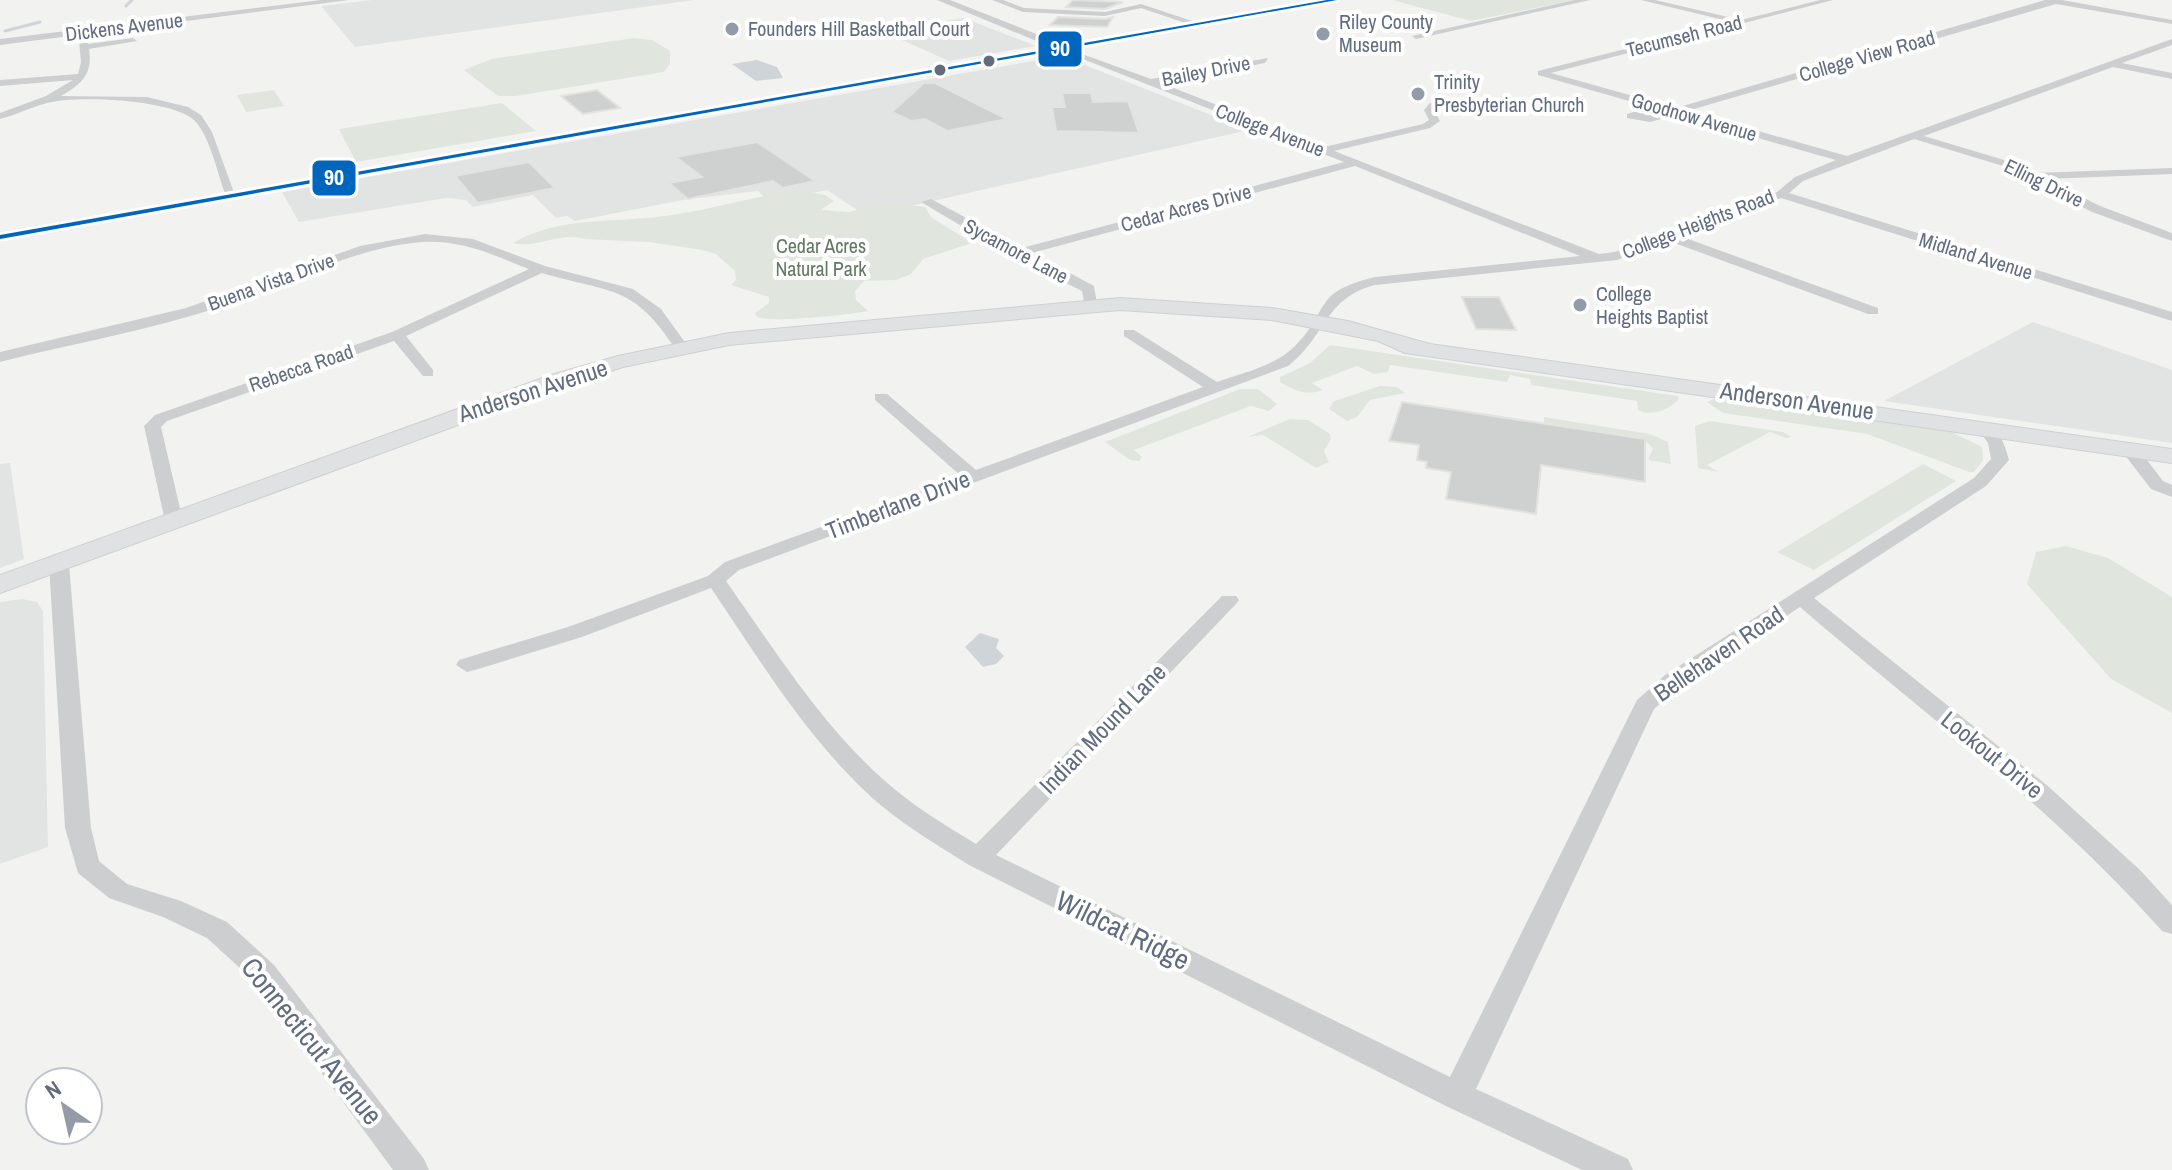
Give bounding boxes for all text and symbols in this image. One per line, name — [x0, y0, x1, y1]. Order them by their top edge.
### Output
street label: Dickens Avenue — [64, 6, 184, 47]
place label: Riley County Museum — [1339, 8, 1434, 58]
street label: Tecumseh Road — [1623, 8, 1745, 63]
place label: Founders Hill Basketball Court — [748, 15, 970, 42]
marker: Founders Hill Basketball Court — [723, 20, 741, 38]
street label: College View Road — [1796, 23, 1938, 88]
marker: Riley County Museum — [1314, 25, 1332, 43]
line badge: 90 — [1037, 30, 1083, 68]
text: 90 — [1050, 33, 1070, 63]
street label: Bailey Drive — [1159, 49, 1252, 92]
unlabelled marker — [981, 53, 997, 69]
unlabelled marker — [932, 62, 948, 78]
place label: Trinity Presbyterian Church — [1434, 68, 1584, 118]
marker: Trinity Presbyterian Church — [1409, 85, 1427, 103]
street label: Goodnow Avenue — [1628, 86, 1760, 147]
street label: College Avenue — [1212, 96, 1329, 163]
street label: Elling Drive — [2000, 152, 2088, 213]
line badge: 90 — [311, 159, 357, 197]
text: 90 — [324, 162, 344, 192]
street label: Cedar Acres Drive — [1118, 177, 1254, 238]
street label: College Heights Road — [1618, 182, 1778, 265]
street label: Sycamore Lane — [959, 212, 1073, 289]
street label: Midland Avenue — [1916, 225, 2036, 286]
park label: Cedar Acres Natural Park — [775, 232, 867, 282]
street label: Buena Vista Drive — [204, 246, 338, 317]
place label: College Heights Baptist — [1596, 280, 1709, 330]
marker: College Heights Baptist — [1571, 296, 1589, 314]
street label: Rebecca Road — [245, 337, 357, 398]
street label: Anderson Avenue — [453, 351, 611, 430]
street label: Anderson Avenue — [1717, 373, 1876, 427]
street label: Timberlane Drive — [821, 462, 974, 546]
street label: Bellehaven Road — [1647, 598, 1790, 708]
street label: Indian Mound Lane — [1032, 656, 1173, 800]
street label: Lookout Drive — [1935, 703, 2050, 805]
street label: Wildcat Ridge — [1050, 881, 1196, 979]
street label: Connecticut Avenue — [233, 949, 391, 1133]
north arrow — [24, 1066, 104, 1146]
text: N — [39, 1073, 67, 1105]

